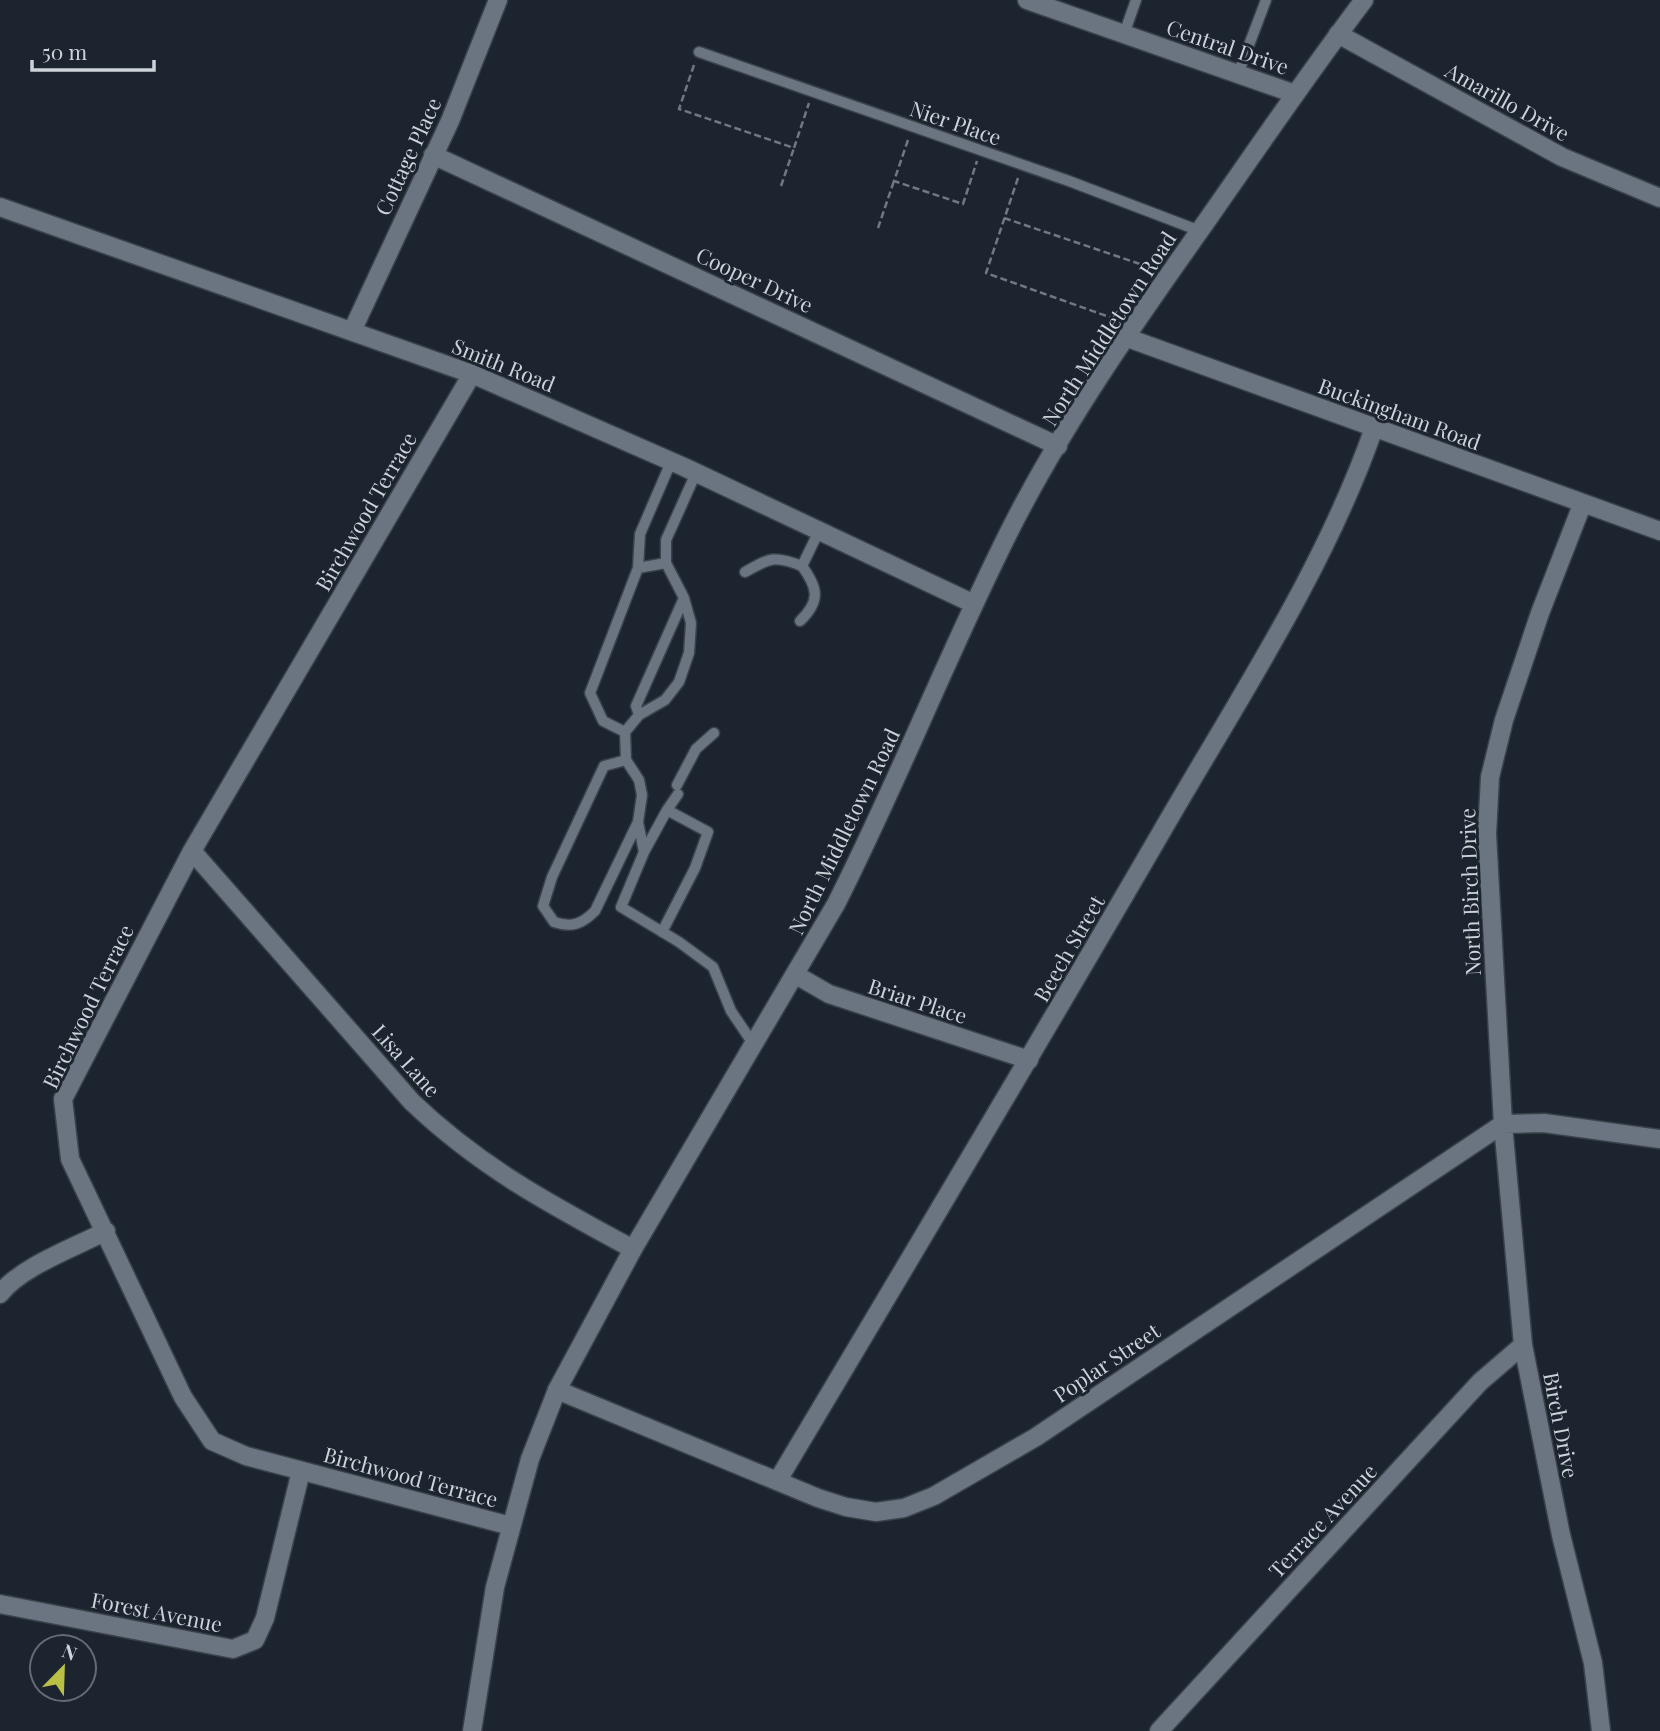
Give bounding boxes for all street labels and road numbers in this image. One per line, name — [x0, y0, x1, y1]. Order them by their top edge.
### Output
street label: Central Drive — [1163, 12, 1293, 80]
street label: Amarillo Drive — [1440, 55, 1575, 147]
street label: Cottage Place — [368, 93, 446, 219]
street label: Nier Place — [907, 93, 1005, 151]
street label: North Middletown Road — [1035, 226, 1181, 430]
street label: Cooper Drive — [692, 240, 818, 318]
street label: Smith Road — [448, 331, 560, 397]
street label: Buckingham Road — [1315, 371, 1485, 455]
street label: Birchwood Terrace — [308, 426, 422, 596]
street label: North Middletown Road — [781, 723, 905, 939]
street label: North Birch Drive — [1452, 808, 1486, 976]
street label: Beech Street — [1026, 889, 1110, 1006]
street label: Birchwood Terrace — [35, 919, 139, 1093]
street label: Briar Place — [865, 971, 971, 1029]
street label: Lisa Lane — [367, 1017, 447, 1103]
street label: Poplar Street — [1047, 1316, 1165, 1408]
street label: Birch Drive — [1538, 1370, 1586, 1480]
street label: Birchwood Terrace — [321, 1439, 501, 1513]
street label: Terrace Avenue — [1262, 1457, 1382, 1583]
street label: Forest Avenue — [89, 1585, 225, 1637]

